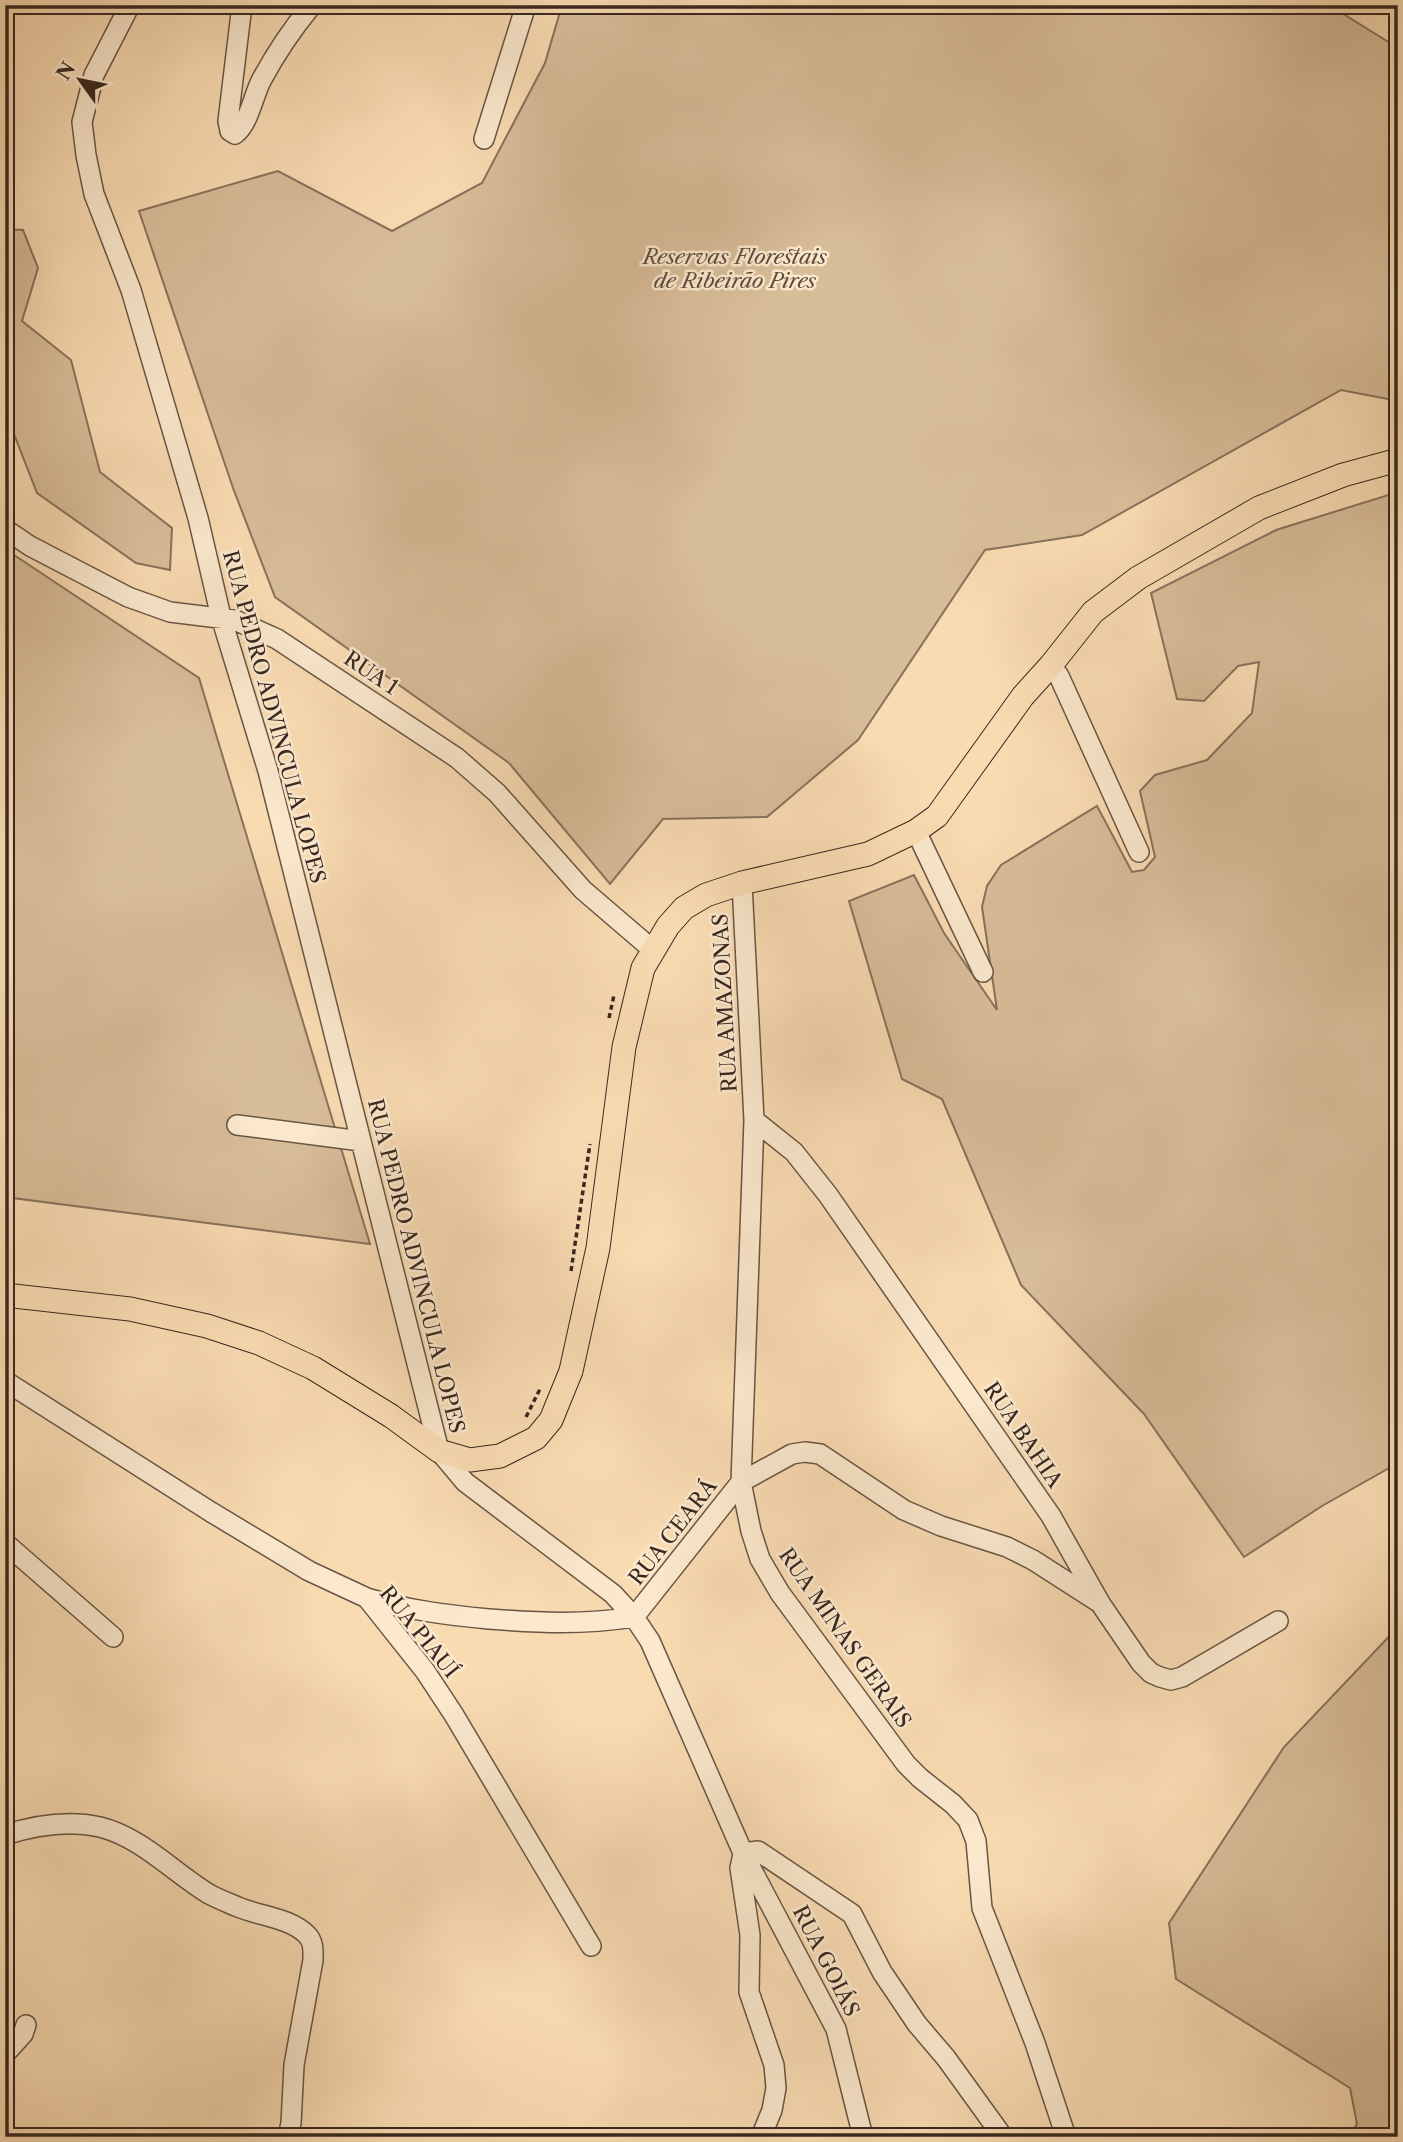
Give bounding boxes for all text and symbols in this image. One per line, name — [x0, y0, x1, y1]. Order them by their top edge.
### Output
north arrow — [46, 46, 116, 116]
text: N — [52, 58, 80, 84]
park label: Reservas Florestais de Ribeirão Pires — [641, 244, 828, 293]
street label: RUA PEDRO ADVINCULA LOPES — [218, 548, 331, 886]
street label: RUA 1 — [340, 646, 403, 700]
street label: RUA AMAZONAS — [707, 913, 742, 1093]
street label: RUA PEDRO ADVINCULA LOPES — [363, 1096, 470, 1436]
street label: RUA BAHIA — [979, 1377, 1068, 1493]
street label: RUA CEARÁ — [623, 1473, 722, 1590]
street label: RUA MINAS GERAIS — [774, 1543, 917, 1732]
street label: RUA PIAUÍ — [375, 1581, 464, 1683]
street label: RUA GOIÁS — [788, 1901, 865, 2020]

